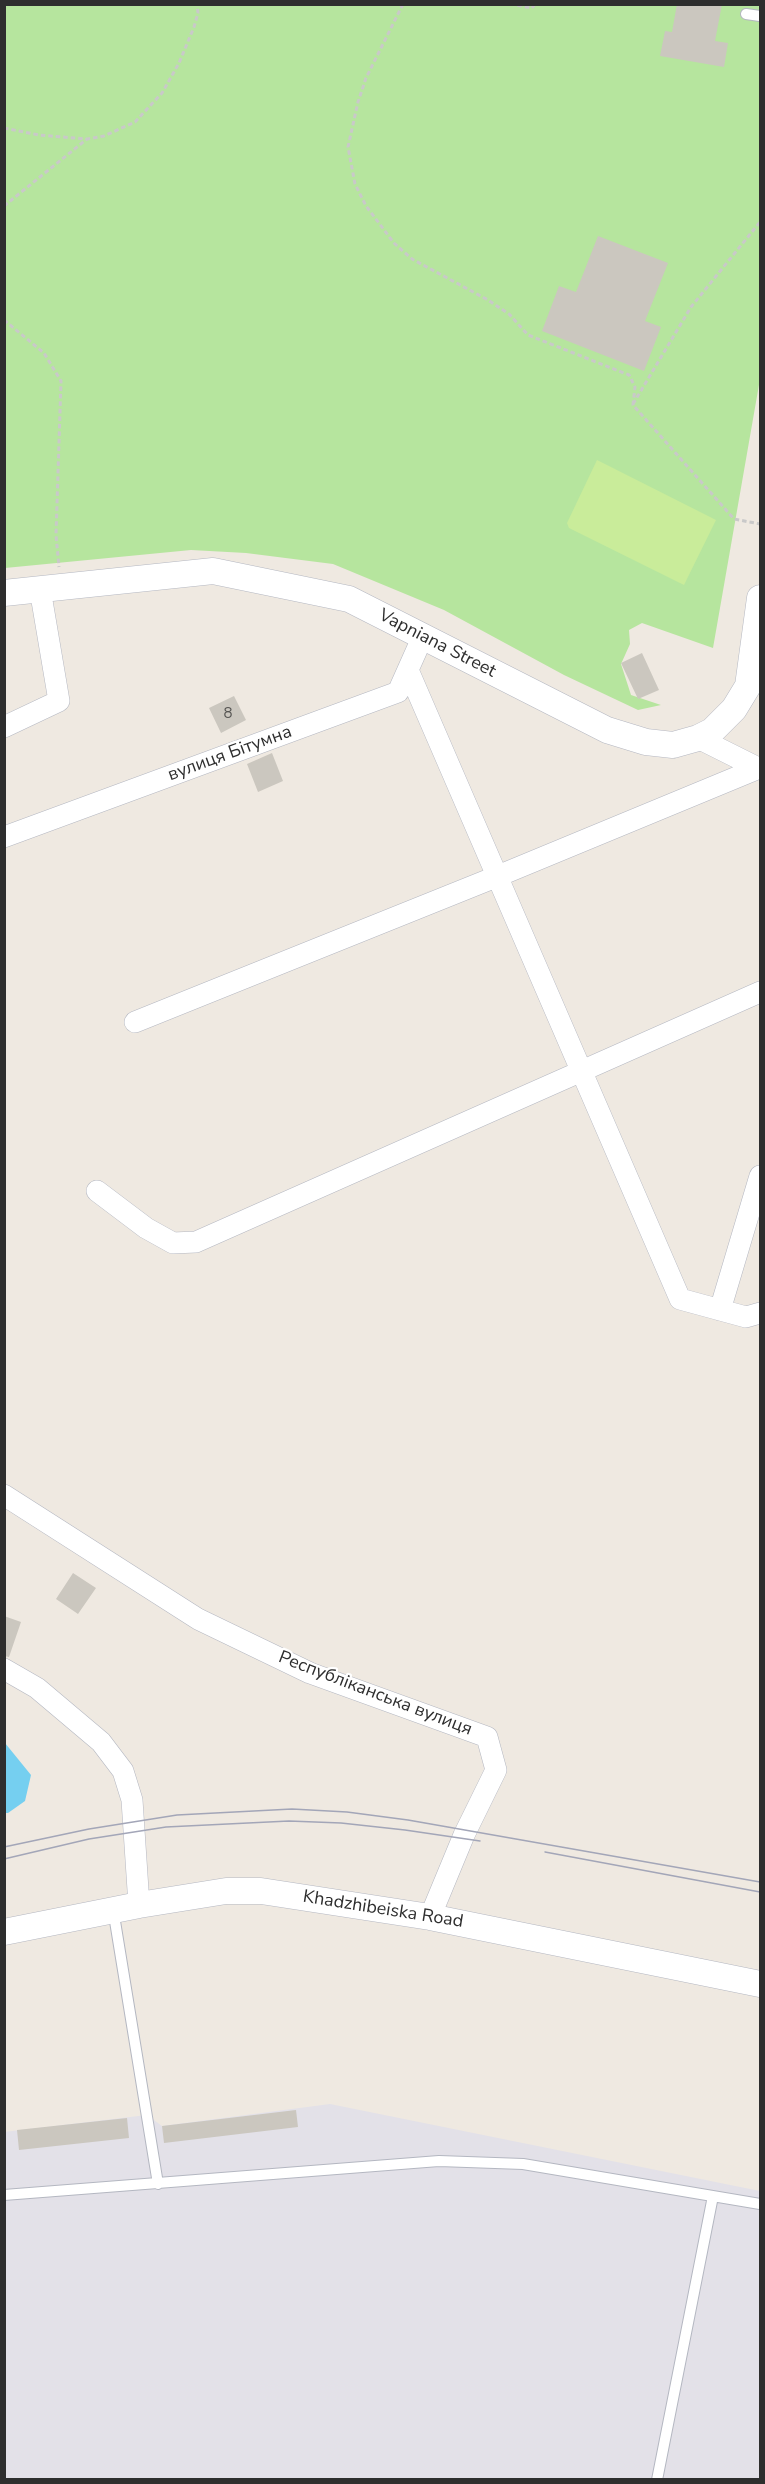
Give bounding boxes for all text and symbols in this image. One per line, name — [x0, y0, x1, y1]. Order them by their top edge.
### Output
street label: Vapniana Street — [375, 605, 499, 683]
house number: 8 — [224, 705, 232, 723]
street label: вулиця Бітумна — [165, 722, 295, 786]
street label: Республіканська вулиця — [275, 1647, 475, 1741]
street label: Khadzhibeiska Road — [301, 1887, 465, 1933]

